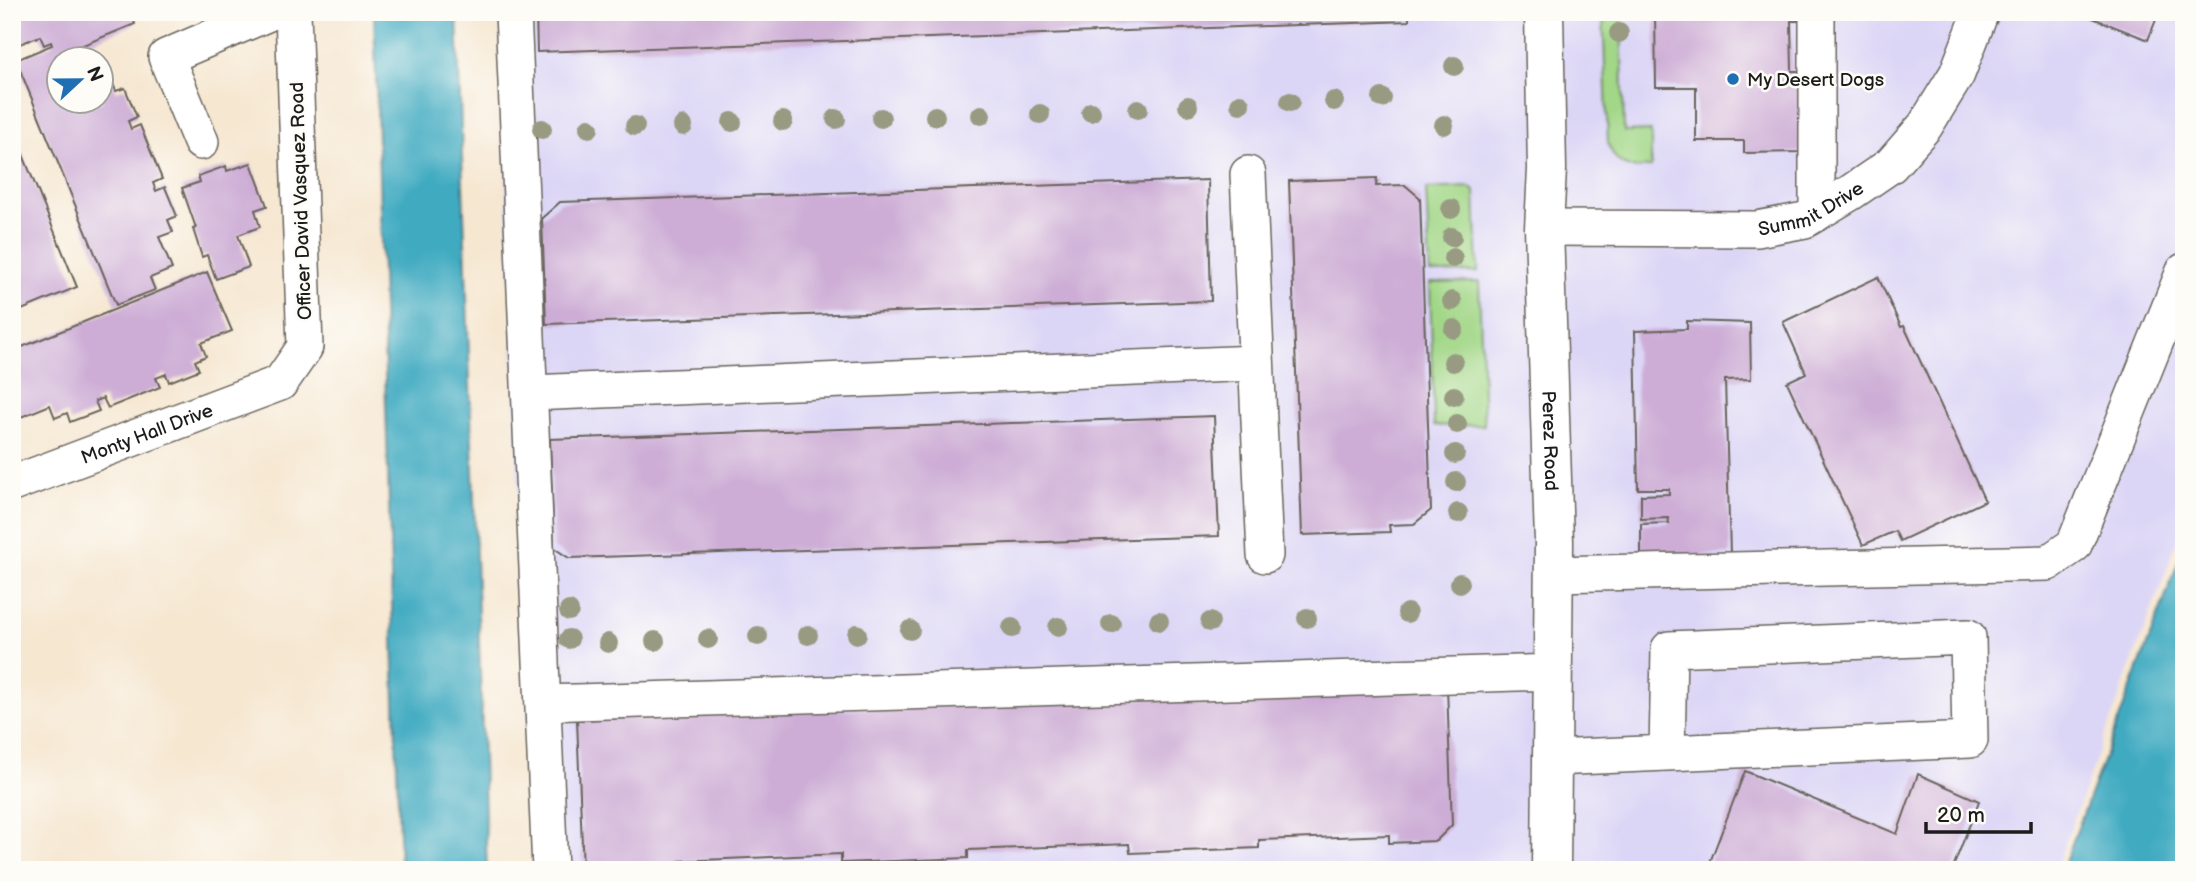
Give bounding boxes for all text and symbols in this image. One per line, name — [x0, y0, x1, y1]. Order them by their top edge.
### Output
north arrow — [46, 46, 116, 116]
text: N — [81, 63, 108, 85]
place label: My Desert Dogs — [1747, 69, 1884, 92]
marker: My Desert Dogs — [1725, 71, 1741, 87]
street label: Officer David Vasquez Road — [286, 81, 317, 320]
street label: Summit Drive — [1756, 177, 1868, 242]
street label: Perez Road — [1536, 390, 1562, 491]
street label: Monty Hall Drive — [78, 399, 216, 470]
scale bar — [1926, 791, 2032, 835]
text: 20 m — [1937, 803, 1985, 828]

